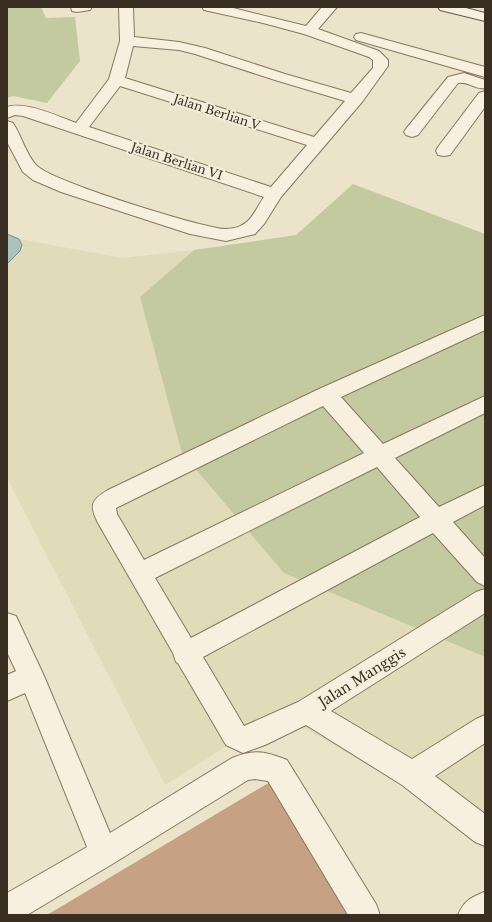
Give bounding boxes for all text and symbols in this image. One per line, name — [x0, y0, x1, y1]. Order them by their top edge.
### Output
street label: Jalan Berlian V — [170, 90, 263, 133]
street label: Jalan Berlian VI — [127, 139, 225, 183]
street label: Jalan Manggis — [313, 643, 409, 712]

